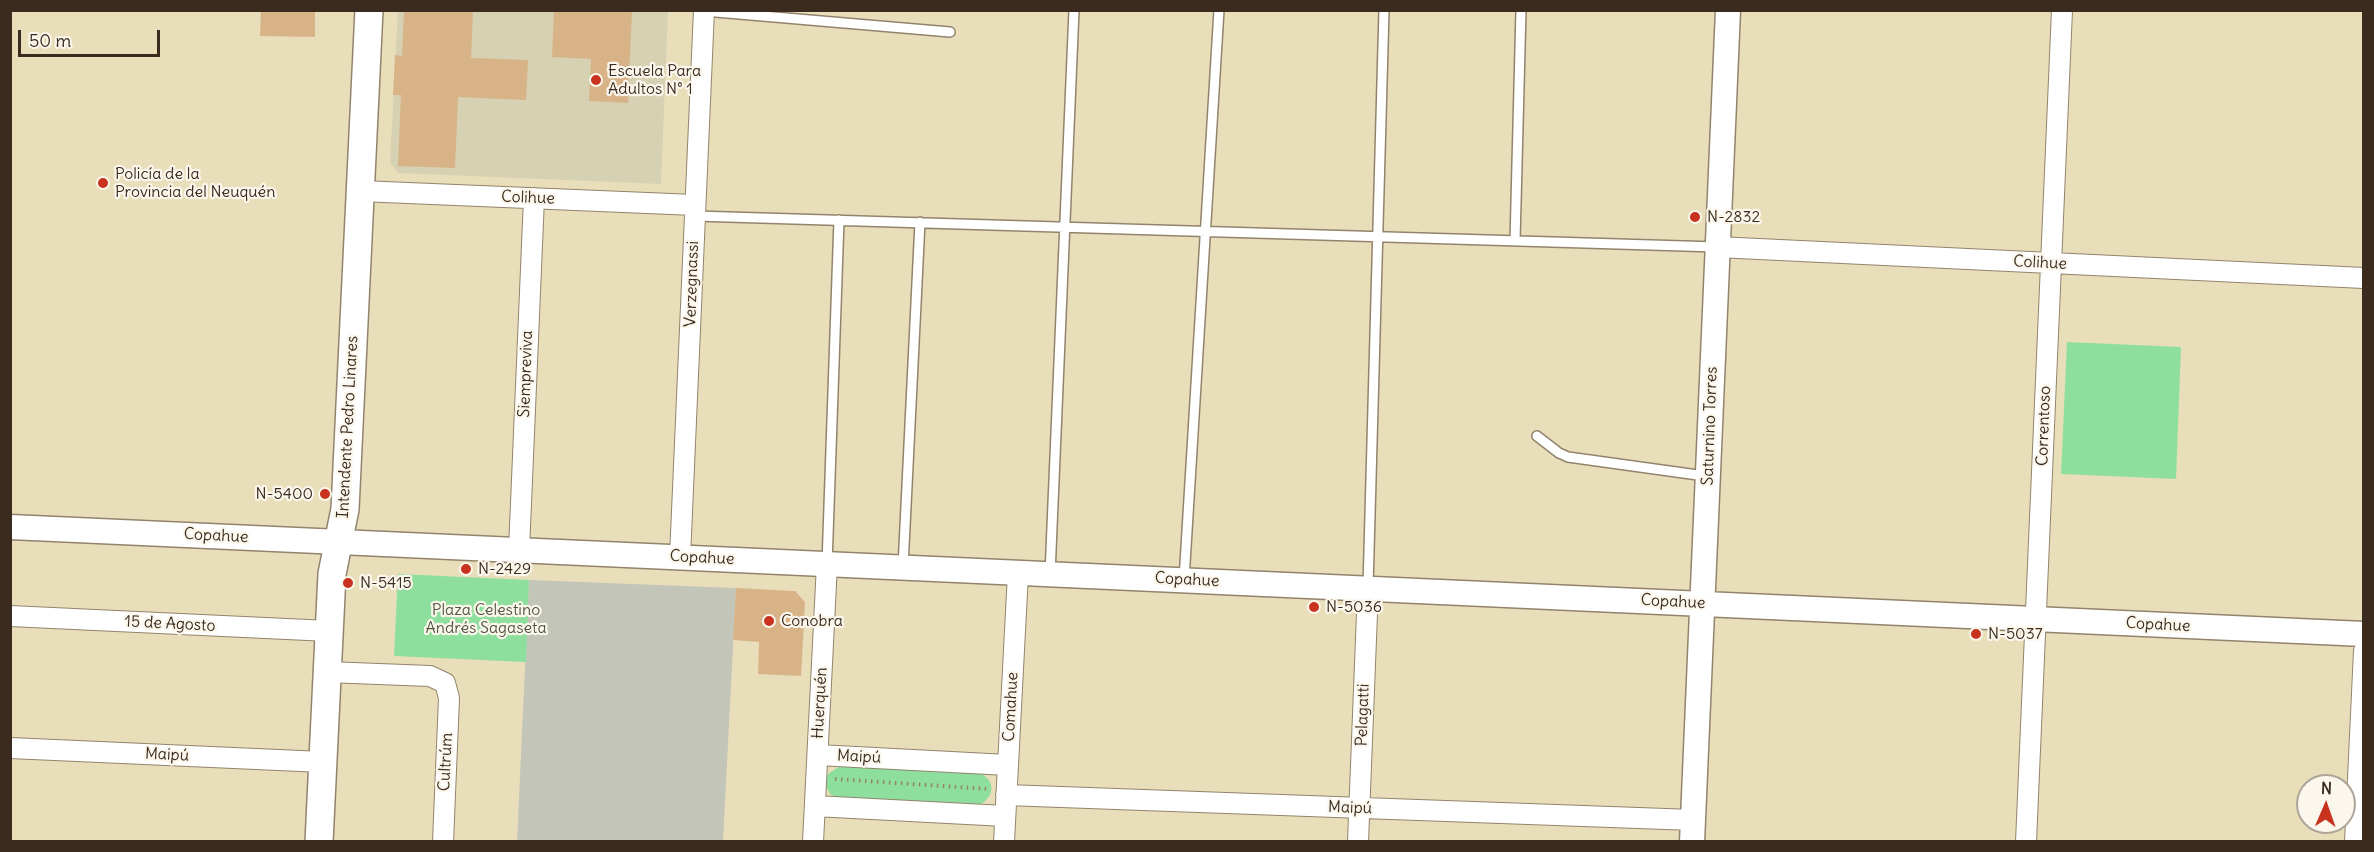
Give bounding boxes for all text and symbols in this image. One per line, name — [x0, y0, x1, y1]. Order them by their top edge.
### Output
scale bar — [21, 18, 164, 56]
text: 50 m — [29, 29, 71, 52]
place label: Escuela Para Adultos N° 1 — [608, 61, 701, 99]
marker: Escuela Para Adultos N° 1 — [589, 73, 603, 87]
place label: Policía de la Provincia del Neuquén — [115, 164, 275, 202]
marker: Policía de la Provincia del Neuquén — [96, 176, 110, 190]
street label: Colihue — [501, 187, 555, 209]
place label: N-2832 — [1707, 207, 1760, 227]
marker: N-2832 — [1688, 210, 1702, 224]
street label: Verzegnassi — [681, 241, 703, 327]
street label: Colihue — [2013, 252, 2067, 274]
street label: Siempreviva — [515, 330, 537, 418]
street label: Intendente Pedro Linares — [334, 335, 362, 519]
street label: Saturnino Torres — [1698, 366, 1722, 486]
street label: Correntoso — [2033, 386, 2055, 466]
place label: N-5400 — [256, 484, 313, 504]
marker: N-5400 — [318, 487, 332, 501]
street label: Copahue — [183, 525, 249, 547]
street label: Copahue — [669, 547, 735, 569]
place label: N-2429 — [478, 559, 531, 579]
marker: N-2429 — [459, 562, 473, 576]
street label: Copahue — [1154, 569, 1220, 591]
place label: N-5415 — [360, 573, 412, 593]
marker: N-5415 — [341, 576, 355, 590]
street label: Copahue — [1640, 591, 1706, 613]
place label: N-5036 — [1326, 597, 1382, 617]
park label: Plaza Celestino Andrés Sagaseta — [425, 600, 547, 638]
marker: N-5036 — [1307, 600, 1321, 614]
place label: Conobra — [781, 611, 843, 631]
street label: 15 de Agosto — [124, 612, 216, 636]
marker: Conobra — [762, 614, 776, 628]
street label: Copahue — [2125, 614, 2191, 636]
place label: N-5037 — [1988, 624, 2043, 644]
marker: N-5037 — [1969, 627, 1983, 641]
street label: Huerquén — [809, 667, 831, 739]
street label: Comahue — [1000, 672, 1022, 742]
street label: Pelagatti — [1352, 683, 1374, 747]
street label: Cultrúm — [435, 732, 457, 792]
street label: Maipú — [145, 744, 189, 766]
street label: Maipú — [837, 746, 881, 768]
north arrow — [2296, 774, 2356, 834]
text: N — [2321, 778, 2332, 798]
street label: Maipú — [1328, 798, 1372, 818]

